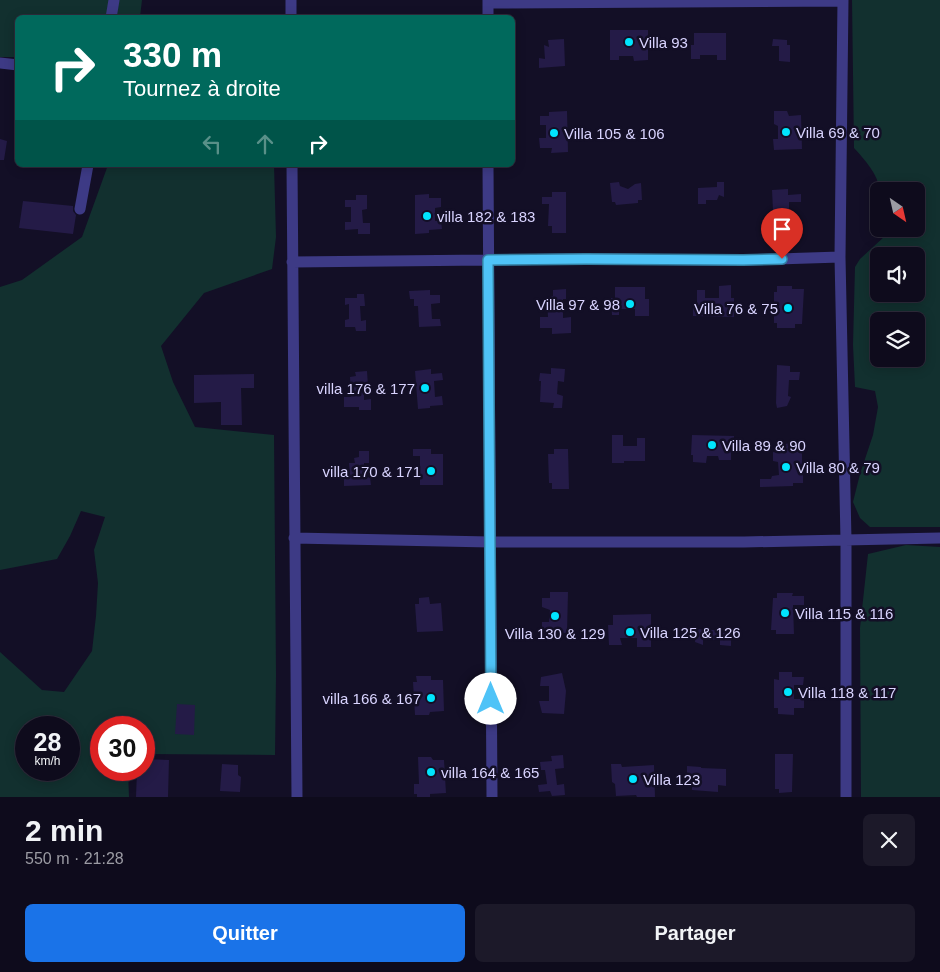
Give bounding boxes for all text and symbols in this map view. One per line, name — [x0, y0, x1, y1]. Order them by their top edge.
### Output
place label: Villa 93 — [639, 34, 688, 51]
icon: right — [40, 35, 105, 100]
text: 330 m — [123, 35, 222, 74]
marker: Villa 93 — [623, 36, 635, 48]
text: Tournez à droite — [123, 76, 281, 101]
place label: Villa 69 & 70 — [796, 124, 880, 141]
place label: Villa 105 & 106 — [564, 125, 665, 142]
marker: Villa 69 & 70 — [780, 126, 792, 138]
marker: Villa 105 & 106 — [548, 127, 560, 139]
icon: left — [198, 130, 226, 158]
icon: ahead — [251, 130, 279, 158]
icon: right — [304, 130, 332, 158]
north arrow — [870, 182, 925, 238]
map controls — [870, 182, 925, 367]
place label: villa 182 & 183 — [437, 208, 535, 225]
pin — [761, 208, 803, 259]
marker: villa 182 & 183 — [421, 210, 433, 222]
icon: arrive — [768, 215, 796, 243]
button: sound — [870, 247, 925, 302]
place label: Villa 97 & 98 — [536, 296, 620, 313]
marker: Villa 97 & 98 — [624, 298, 636, 310]
place label: Villa 76 & 75 — [694, 300, 778, 317]
marker: Villa 76 & 75 — [782, 302, 794, 314]
button: layers — [870, 312, 925, 367]
place label: villa 176 & 177 — [317, 380, 415, 397]
marker: villa 176 & 177 — [419, 382, 431, 394]
place label: Villa 89 & 90 — [722, 437, 806, 454]
marker: Villa 89 & 90 — [706, 439, 718, 451]
place label: Villa 80 & 79 — [796, 459, 880, 476]
marker: Villa 80 & 79 — [780, 461, 792, 473]
place label: villa 170 & 171 — [323, 463, 421, 480]
marker: villa 170 & 171 — [425, 465, 437, 477]
place label: Villa 115 & 116 — [795, 605, 893, 622]
marker: Villa 115 & 116 — [779, 607, 791, 619]
marker: Villa 130 & 129 — [549, 610, 561, 622]
place label: Villa 125 & 126 — [640, 624, 741, 641]
place label: Villa 130 & 129 — [505, 625, 605, 642]
marker: Villa 125 & 126 — [624, 626, 636, 638]
position arrow — [464, 672, 516, 724]
place label: Villa 118 & 117 — [798, 684, 896, 701]
marker: Villa 118 & 117 — [782, 686, 794, 698]
place label: villa 166 & 167 — [323, 690, 421, 707]
marker: villa 166 & 167 — [425, 692, 437, 704]
speed limit sign: 30 — [90, 716, 155, 781]
text: 28 — [34, 728, 61, 756]
text: km/h — [34, 754, 61, 768]
place label: villa 164 & 165 — [441, 764, 539, 781]
marker: villa 164 & 165 — [425, 766, 437, 778]
place label: Villa 123 — [643, 771, 700, 788]
marker: Villa 123 — [627, 773, 639, 785]
text: 2 min — [25, 814, 103, 847]
button: close — [863, 814, 915, 866]
text: 550 m · 21:28 — [25, 850, 124, 867]
button: Quitter — [25, 904, 465, 962]
button: Partager — [475, 904, 915, 962]

